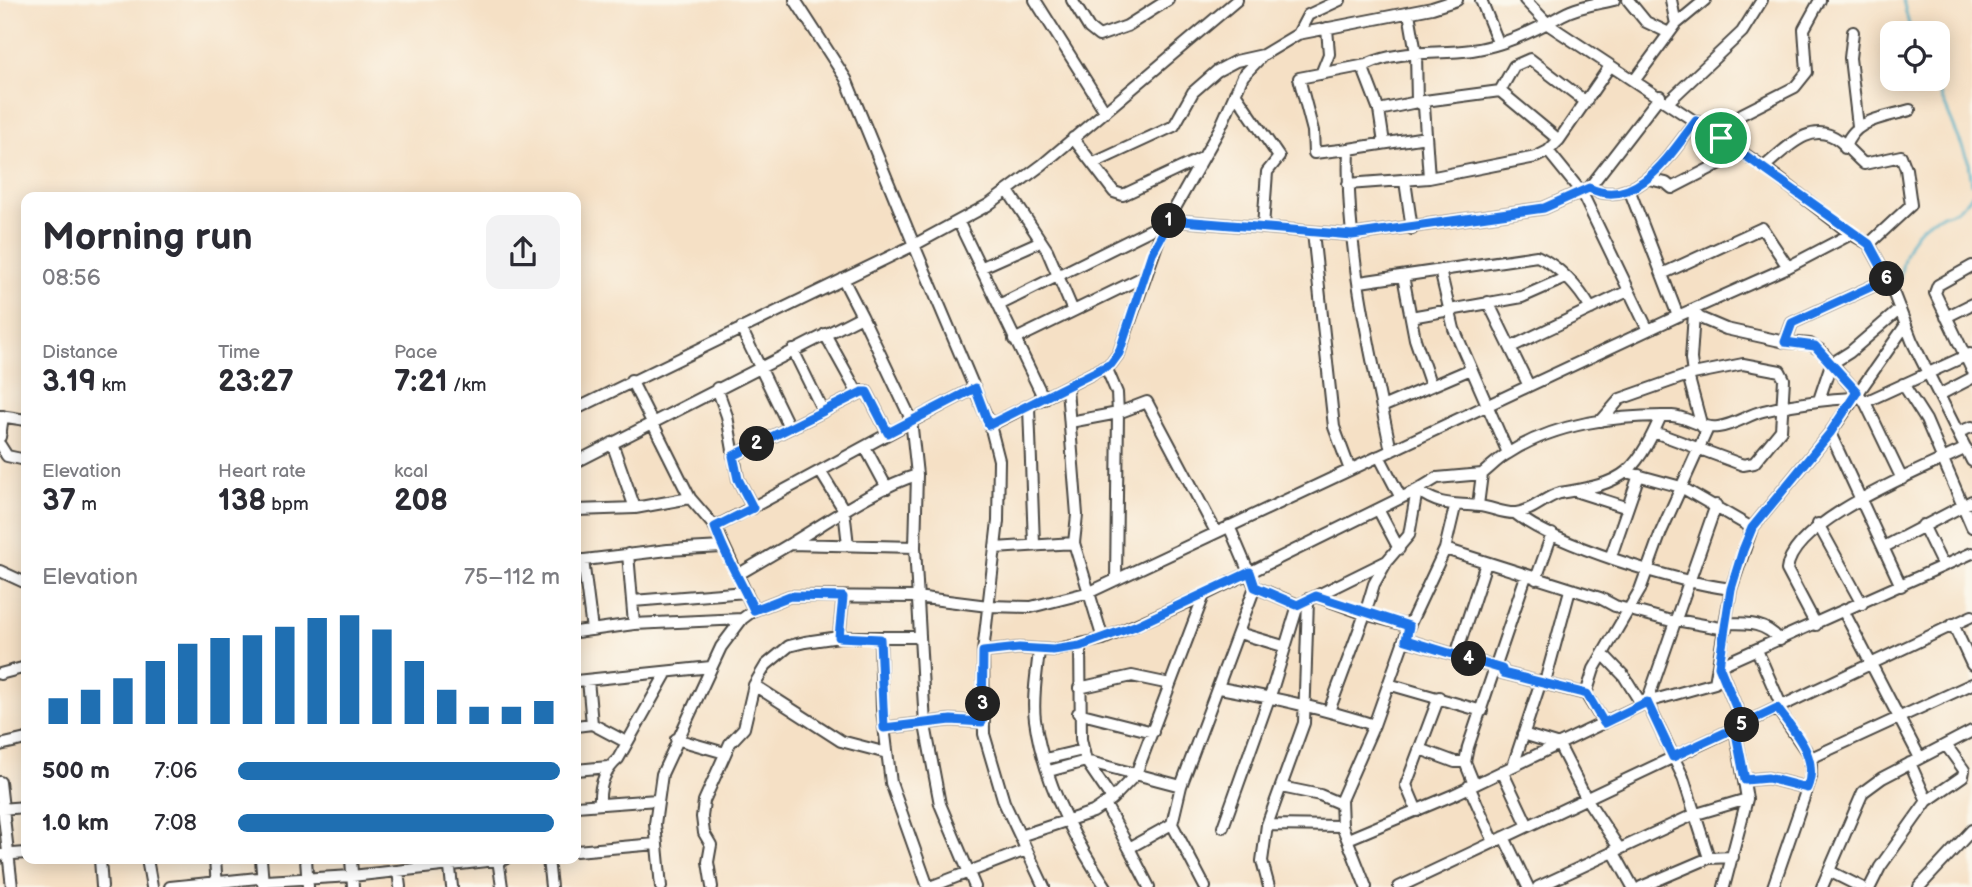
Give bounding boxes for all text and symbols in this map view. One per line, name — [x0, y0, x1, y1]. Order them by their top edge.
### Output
map controls — [1880, 21, 1950, 91]
button: locate — [1880, 21, 1950, 91]
pin — [1691, 108, 1751, 168]
icon: arrive — [1702, 119, 1740, 157]
pin: 1 — [1152, 204, 1186, 238]
text: 1 — [1165, 209, 1173, 232]
text: Morning run — [42, 215, 253, 260]
button: share — [486, 215, 560, 289]
pin: 6 — [1870, 262, 1904, 296]
text: 08:56 — [42, 264, 101, 292]
text: 6 — [1881, 267, 1892, 290]
text: Distance — [42, 341, 118, 364]
text: Time — [218, 341, 260, 364]
text: Pace — [394, 341, 437, 364]
text: 3.19 — [42, 364, 96, 400]
text: 23:27 — [218, 364, 294, 400]
text: 7:21 — [394, 364, 448, 400]
text: km — [96, 374, 127, 397]
text: /km — [448, 374, 486, 397]
pin: 2 — [740, 426, 774, 462]
text: 2 — [751, 432, 762, 455]
text: Elevation — [42, 460, 121, 483]
text: Heart rate — [218, 460, 306, 483]
text: kcal — [394, 460, 428, 483]
text: 37 — [42, 483, 76, 519]
text: 138 — [218, 483, 266, 519]
text: 208 — [394, 483, 448, 519]
text: m — [76, 493, 97, 516]
text: bpm — [266, 493, 309, 516]
text: Elevation — [42, 563, 138, 591]
text: 75–112 m — [464, 563, 560, 591]
pin: 4 — [1452, 642, 1486, 676]
text: 4 — [1463, 647, 1474, 670]
pin: 3 — [965, 686, 1000, 722]
text: 3 — [977, 692, 988, 715]
pin: 5 — [1724, 708, 1760, 742]
text: 5 — [1736, 713, 1747, 736]
text: 500 m — [42, 757, 110, 785]
text: 7:06 — [154, 757, 198, 785]
text: 1.0 km — [42, 809, 109, 837]
text: 7:08 — [154, 809, 197, 837]

